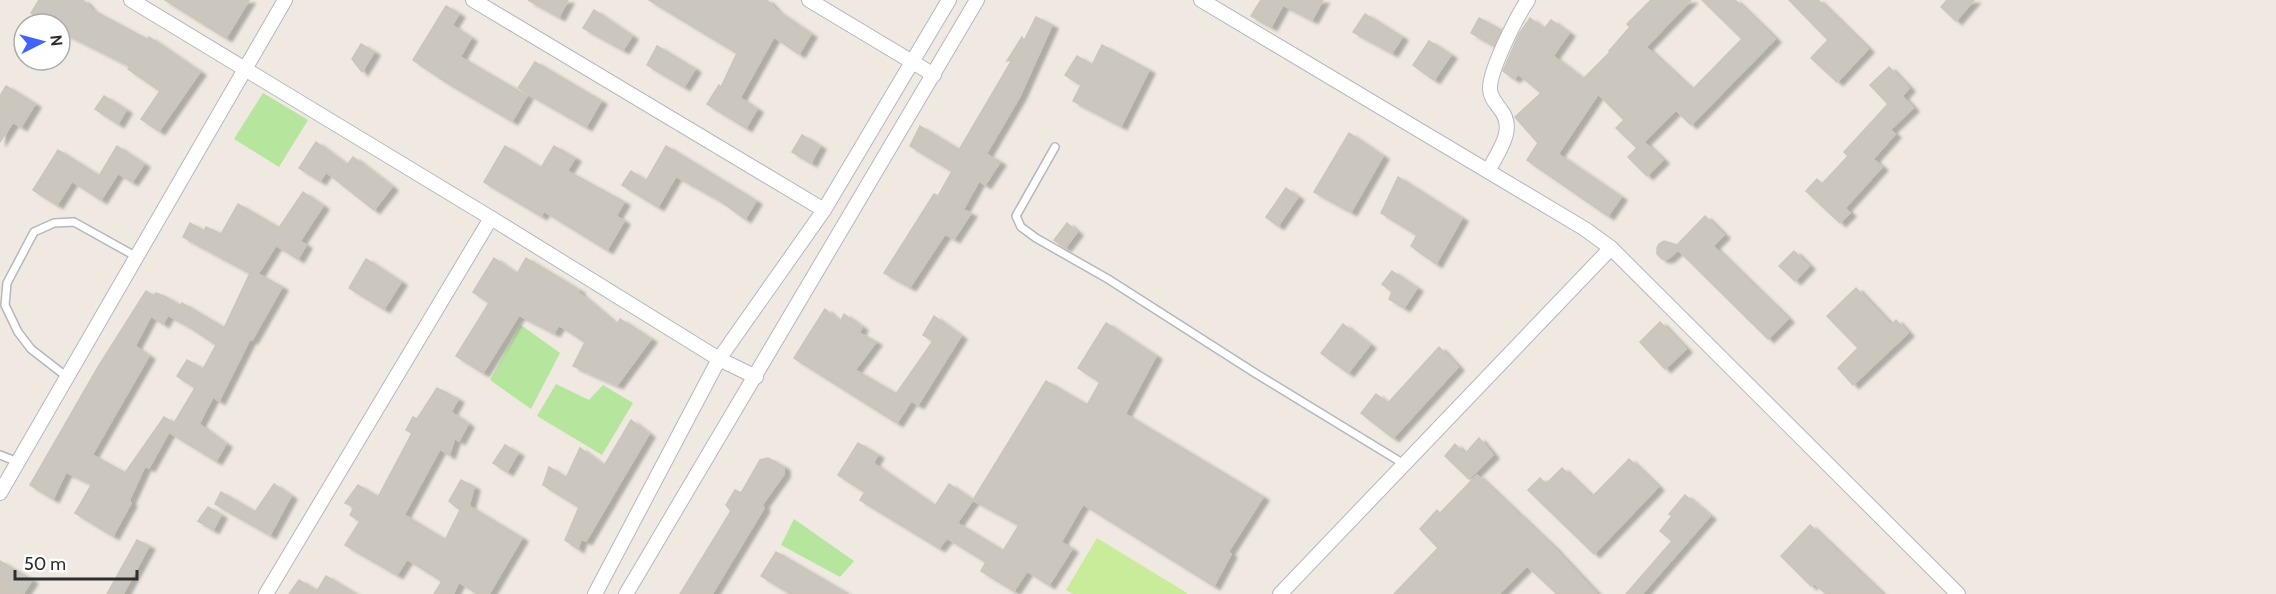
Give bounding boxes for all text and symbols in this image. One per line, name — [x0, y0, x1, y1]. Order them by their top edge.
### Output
north arrow — [12, 12, 72, 72]
text: N — [46, 34, 66, 47]
scale bar — [15, 543, 136, 581]
text: 50 m — [24, 553, 66, 575]

